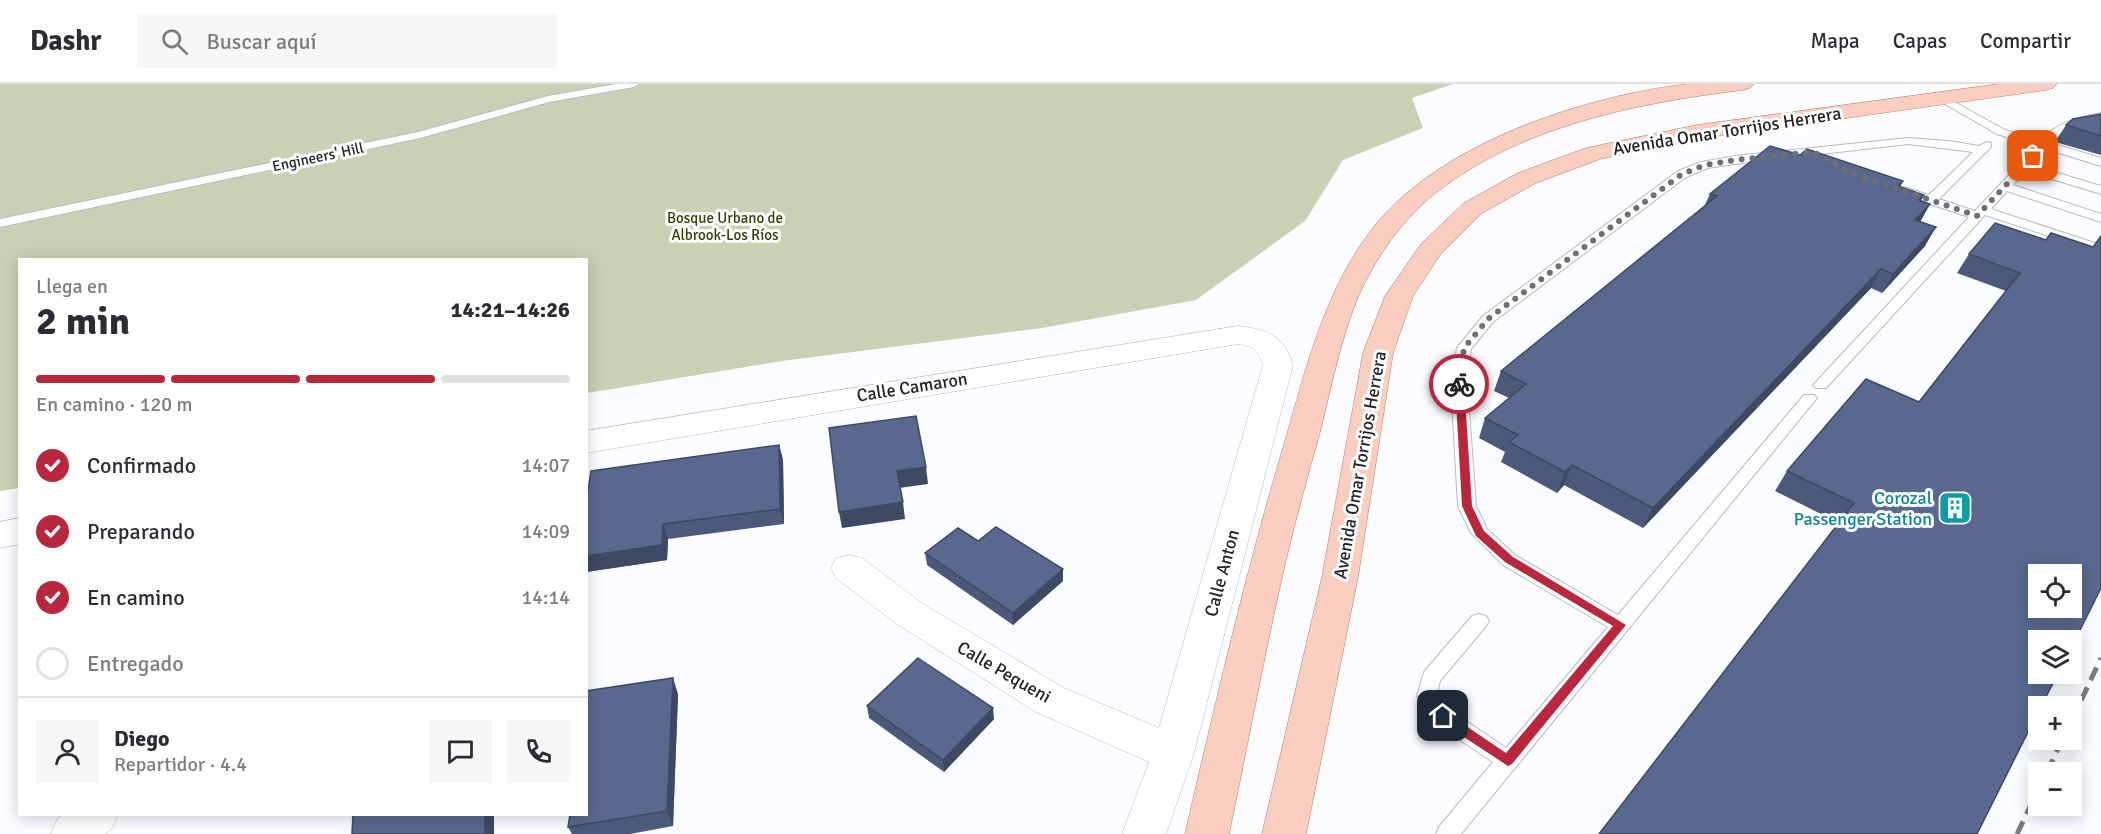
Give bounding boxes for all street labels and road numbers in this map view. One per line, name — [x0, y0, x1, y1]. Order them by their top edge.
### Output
street label: Avenida Omar Torrijos Herrera — [1611, 102, 1843, 160]
street label: Engineers' Hill — [271, 139, 365, 175]
street label: Avenida Omar Torrijos Herrera — [1329, 349, 1391, 581]
street label: Calle Camaron — [855, 367, 969, 407]
street label: Calle Anton — [1200, 527, 1244, 619]
street label: Calle Pequeni — [953, 636, 1055, 708]

